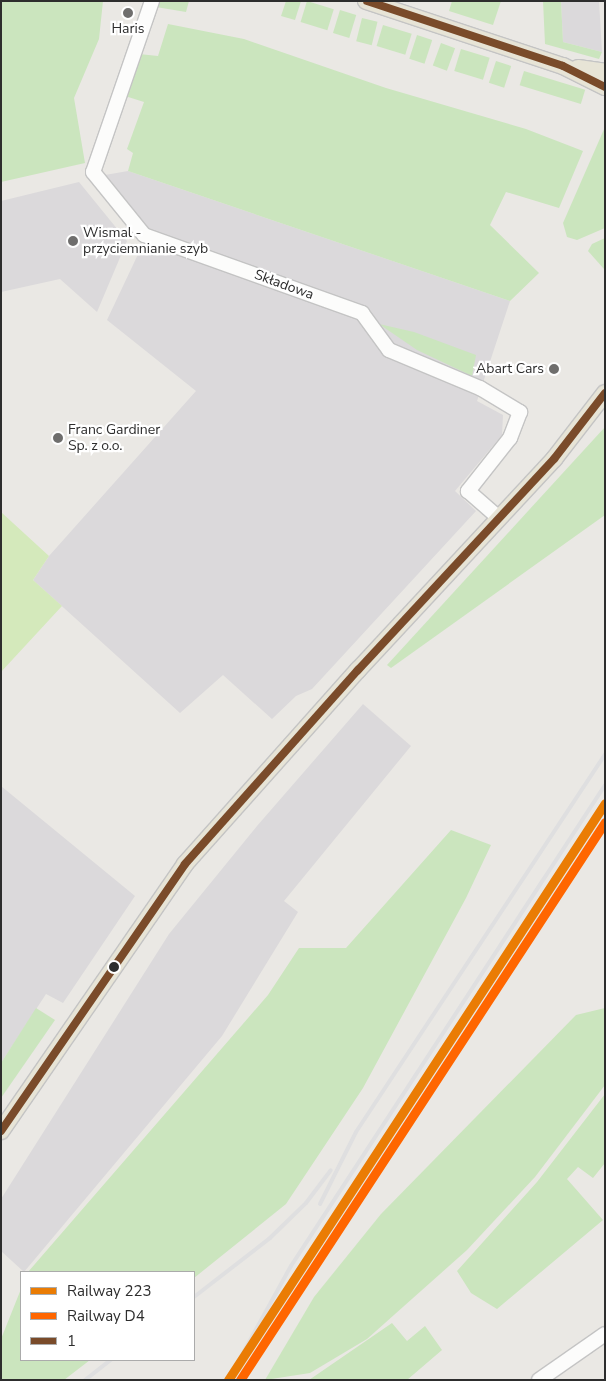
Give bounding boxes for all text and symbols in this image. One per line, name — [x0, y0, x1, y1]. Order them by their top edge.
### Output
marker: Haris — [122, 7, 134, 19]
place label: Haris — [111, 21, 145, 37]
place label: Wismal - przyciemnianie szyb — [83, 225, 208, 258]
marker: Wismal - przyciemnianie szyb — [67, 235, 79, 247]
street label: Składowa — [252, 266, 316, 304]
place label: Abart Cars — [476, 361, 544, 377]
marker: Abart Cars — [548, 363, 560, 375]
place label: Franc Gardiner Sp. z o.o. — [68, 422, 160, 454]
marker: Franc Gardiner Sp. z o.o. — [52, 432, 64, 444]
unlabelled marker — [109, 962, 119, 972]
legend — [20, 1271, 195, 1361]
text: Railway 223 — [67, 1281, 152, 1301]
text: Railway D4 — [67, 1306, 145, 1326]
text: 1 — [67, 1331, 76, 1351]

